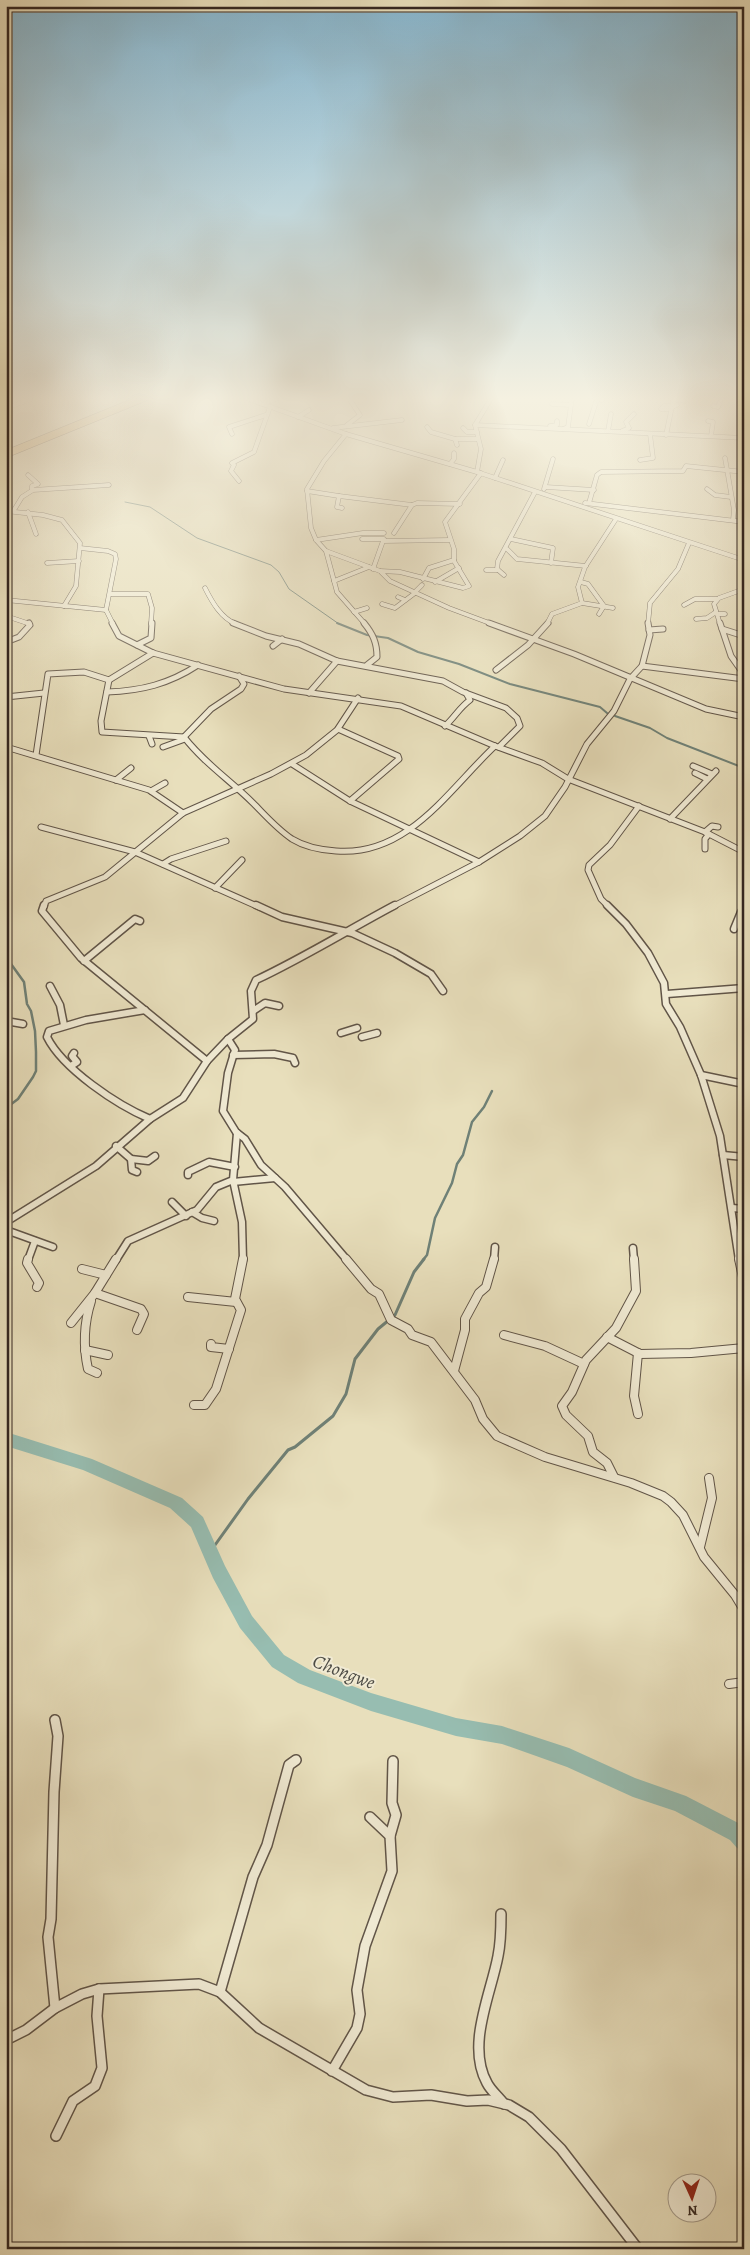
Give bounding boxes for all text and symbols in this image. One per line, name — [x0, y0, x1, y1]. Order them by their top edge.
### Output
water label: Chongwe — [309, 1648, 379, 1696]
north arrow — [668, 2172, 718, 2222]
text: N — [687, 2201, 698, 2220]

